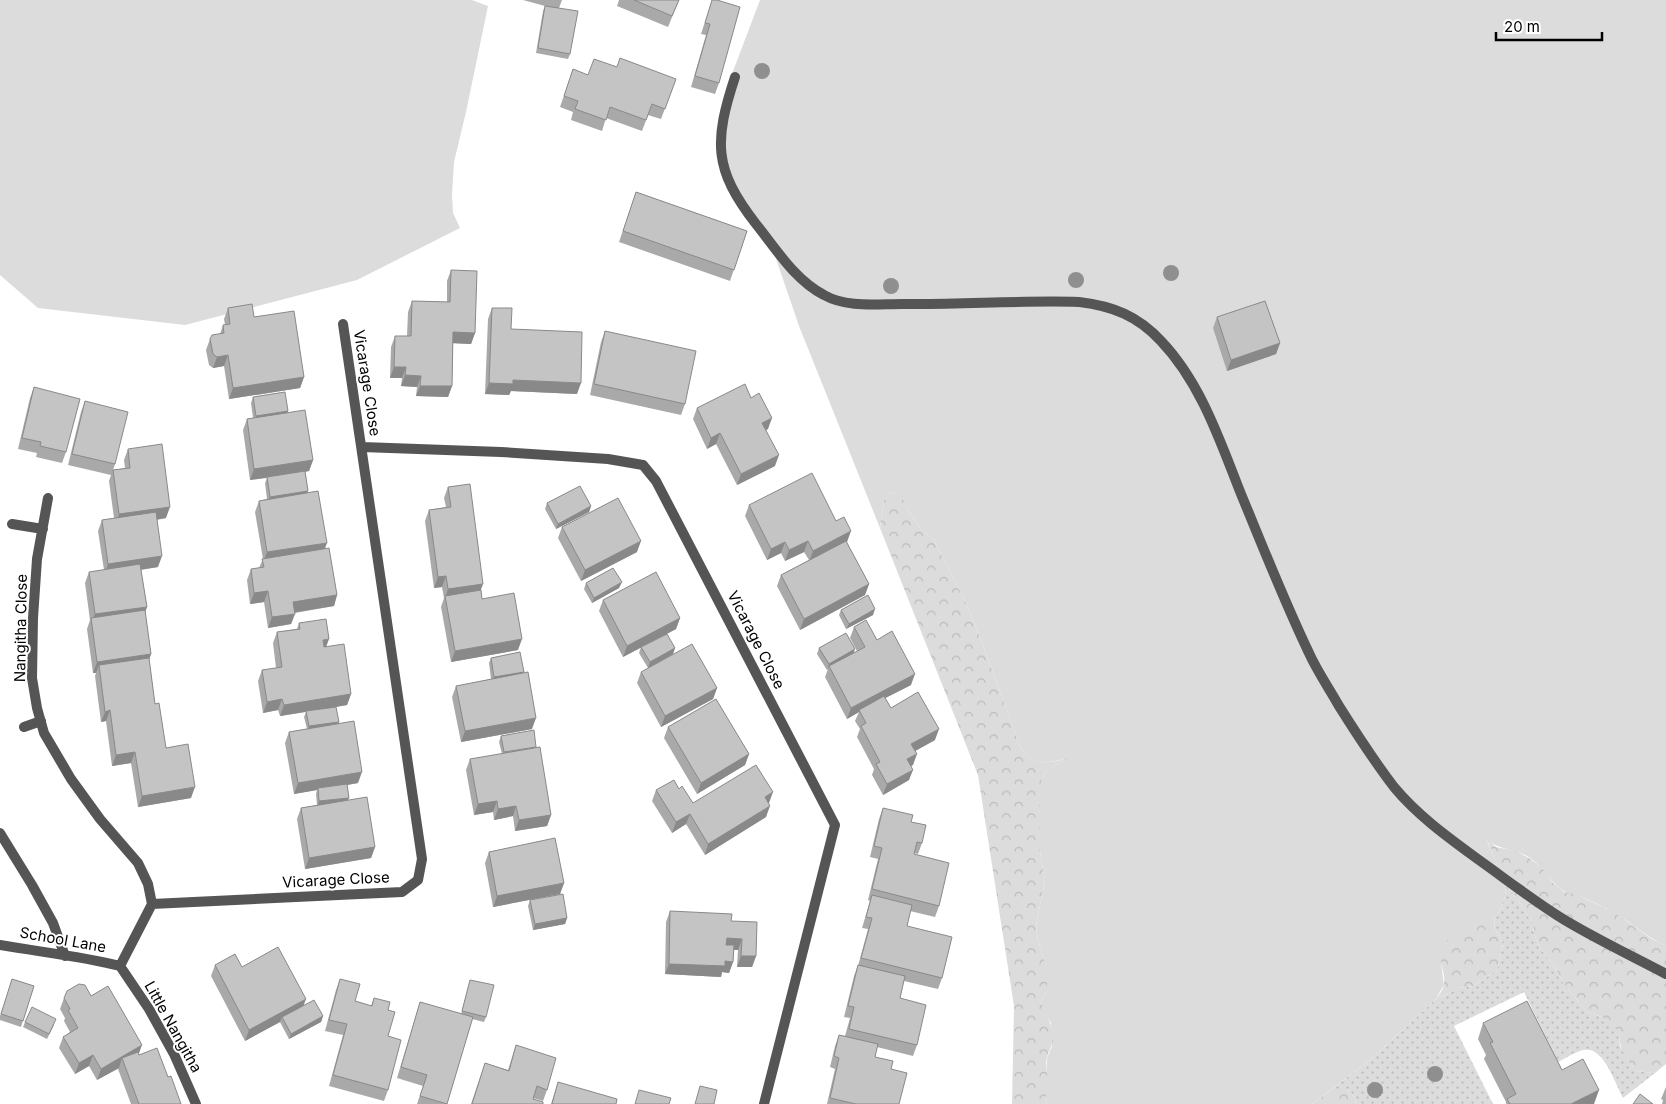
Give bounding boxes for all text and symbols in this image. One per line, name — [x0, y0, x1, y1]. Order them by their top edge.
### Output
scale bar — [1496, 10, 1602, 42]
text: 20 m — [1504, 17, 1540, 36]
street label: Vicarage Close — [350, 328, 385, 438]
street label: Nangitha Close — [10, 574, 31, 682]
street label: Vicarage Close — [724, 588, 789, 692]
street label: Vicarage Close — [282, 867, 390, 892]
street label: School Lane — [18, 923, 108, 956]
street label: Little Nangitha — [140, 978, 206, 1076]

